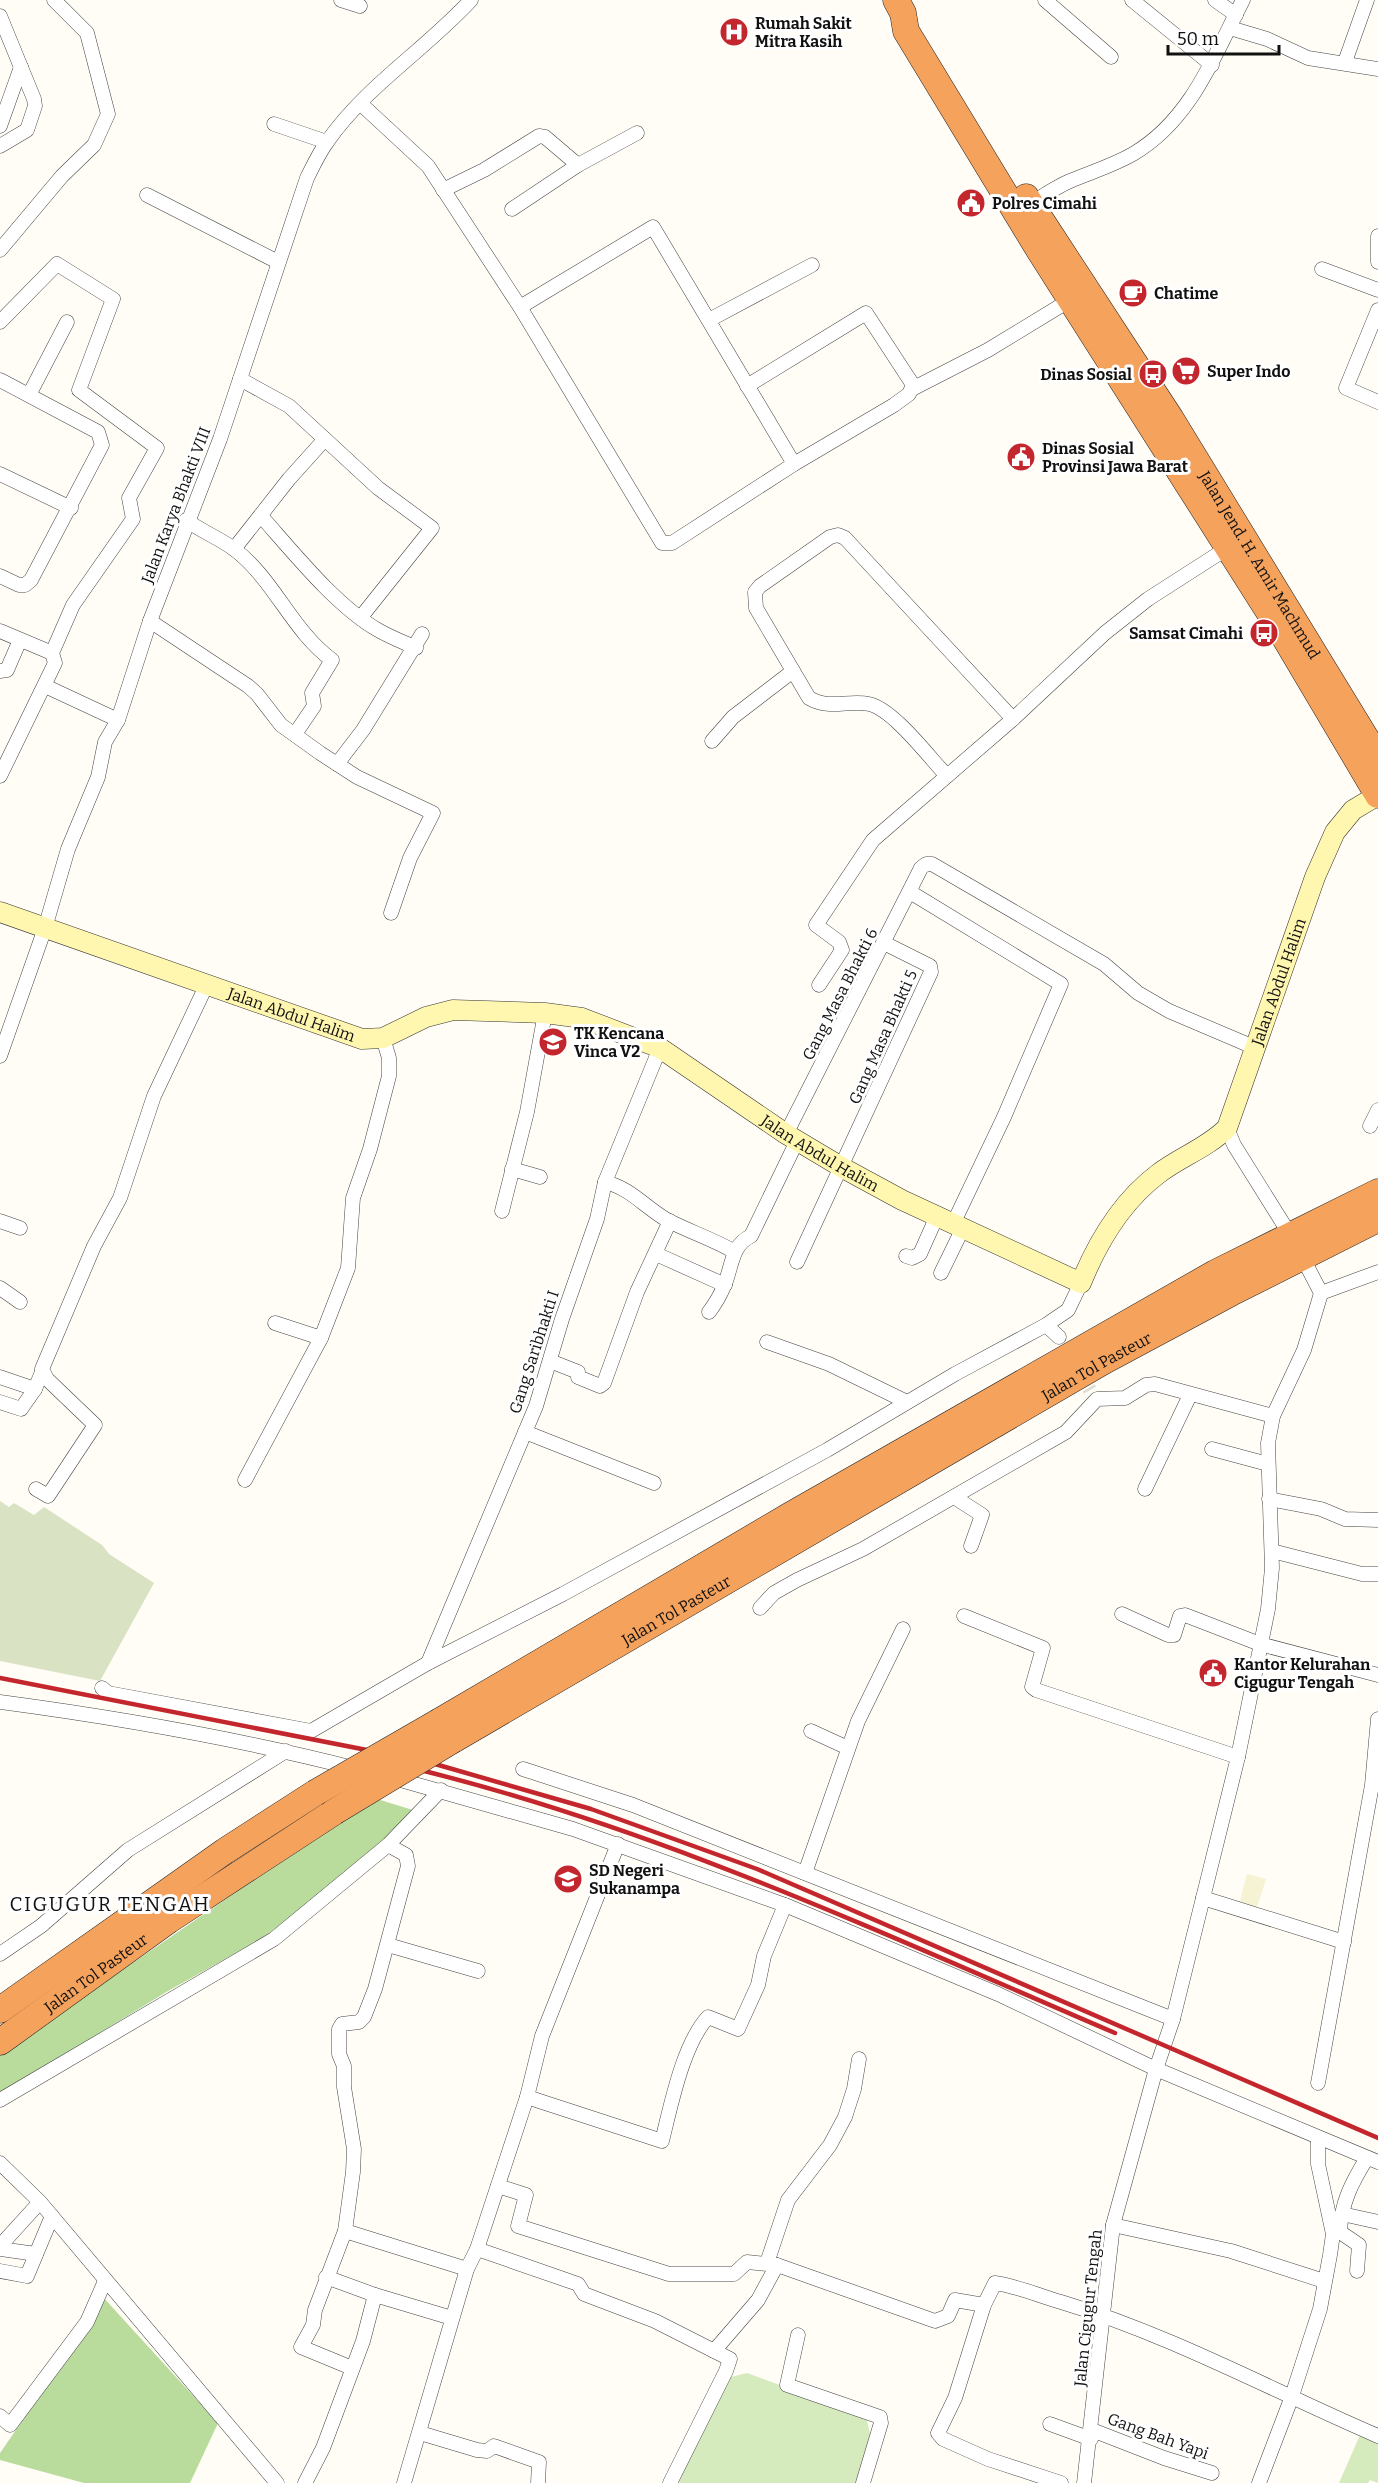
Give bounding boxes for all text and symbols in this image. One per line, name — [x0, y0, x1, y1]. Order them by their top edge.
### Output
place label: Rumah Sakit Mitra Kasih — [755, 14, 853, 51]
hospital icon: Rumah Sakit Mitra Kasih — [718, 16, 750, 48]
scale bar — [1168, 18, 1279, 56]
text: 50 m — [1177, 28, 1219, 50]
public building icon: Polres Cimahi — [955, 187, 987, 219]
place label: Polres Cimahi — [992, 194, 1097, 213]
cafe icon: Chatime — [1117, 277, 1149, 309]
place label: Chatime — [1154, 284, 1219, 303]
supermarket icon: Super Indo — [1170, 355, 1202, 387]
bus stop icon: Dinas Sosial — [1137, 358, 1169, 390]
place label: Super Indo — [1207, 362, 1290, 381]
place label: Dinas Sosial — [1040, 365, 1132, 384]
street label: Jalan Karya Bhakti VIII — [137, 424, 215, 587]
place label: Dinas Sosial Provinsi Jawa Barat — [1042, 439, 1189, 476]
public building icon: Dinas Sosial Provinsi Jawa Barat — [1005, 441, 1037, 473]
street label: Jalan Jend. H. Amir Machmud — [1195, 467, 1325, 663]
bus stop icon: Samsat Cimahi — [1248, 617, 1280, 649]
place label: Samsat Cimahi — [1129, 624, 1243, 643]
street label: Jalan Abdul Halim — [1247, 915, 1309, 1049]
street label: Gang Masa Bhakti 6 — [798, 925, 882, 1063]
street label: Gang Masa Bhakti 5 — [845, 967, 921, 1107]
street label: Jalan Abdul Halim — [224, 983, 358, 1045]
place label: TK Kencana Vinca V2 — [574, 1024, 664, 1061]
school or university icon: TK Kencana Vinca V2 — [537, 1026, 569, 1058]
street label: Jalan Abdul Halim — [757, 1110, 882, 1195]
street label: Gang Saribhakti I — [505, 1288, 563, 1416]
street label: Jalan Tol Pasteur — [1037, 1328, 1154, 1405]
street label: Jalan Tol Pasteur — [617, 1571, 734, 1650]
place label: Kantor Kelurahan Cigugur Tengah — [1234, 1655, 1371, 1692]
public building icon: Kantor Kelurahan Cigugur Tengah — [1197, 1657, 1229, 1689]
place label: SD Negeri Sukanampa — [589, 1861, 680, 1898]
school or university icon: SD Negeri Sukanampa — [552, 1863, 584, 1895]
district label: CIGUGUR TENGAH — [9, 1892, 211, 1916]
street label: Jalan Tol Pasteur — [40, 1929, 151, 2017]
street label: Jalan Cigugur Tengah — [1070, 2229, 1106, 2388]
street label: Gang Bah Yapi — [1105, 2409, 1211, 2463]

